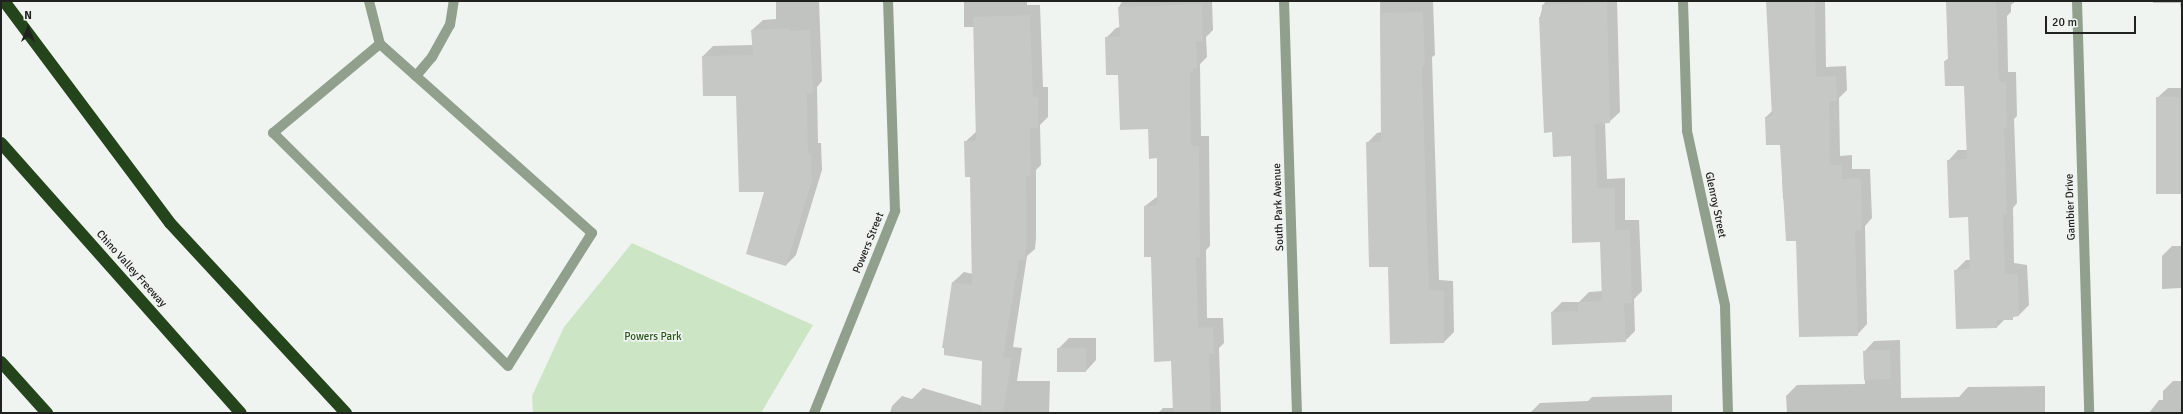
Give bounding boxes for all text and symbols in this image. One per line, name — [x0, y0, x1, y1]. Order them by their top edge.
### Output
north arrow — [8, 8, 48, 48]
scale bar — [2047, 8, 2138, 34]
text: N — [24, 9, 32, 22]
text: 20 m — [2052, 15, 2077, 30]
street label: South Park Avenue — [1271, 163, 1287, 251]
street label: Glenroy Street — [1702, 171, 1728, 239]
street label: Gambier Drive — [2063, 173, 2079, 241]
street label: Powers Street — [851, 210, 887, 276]
street label: Chino Valley Freeway — [93, 228, 169, 310]
park label: Powers Park — [624, 330, 682, 344]

